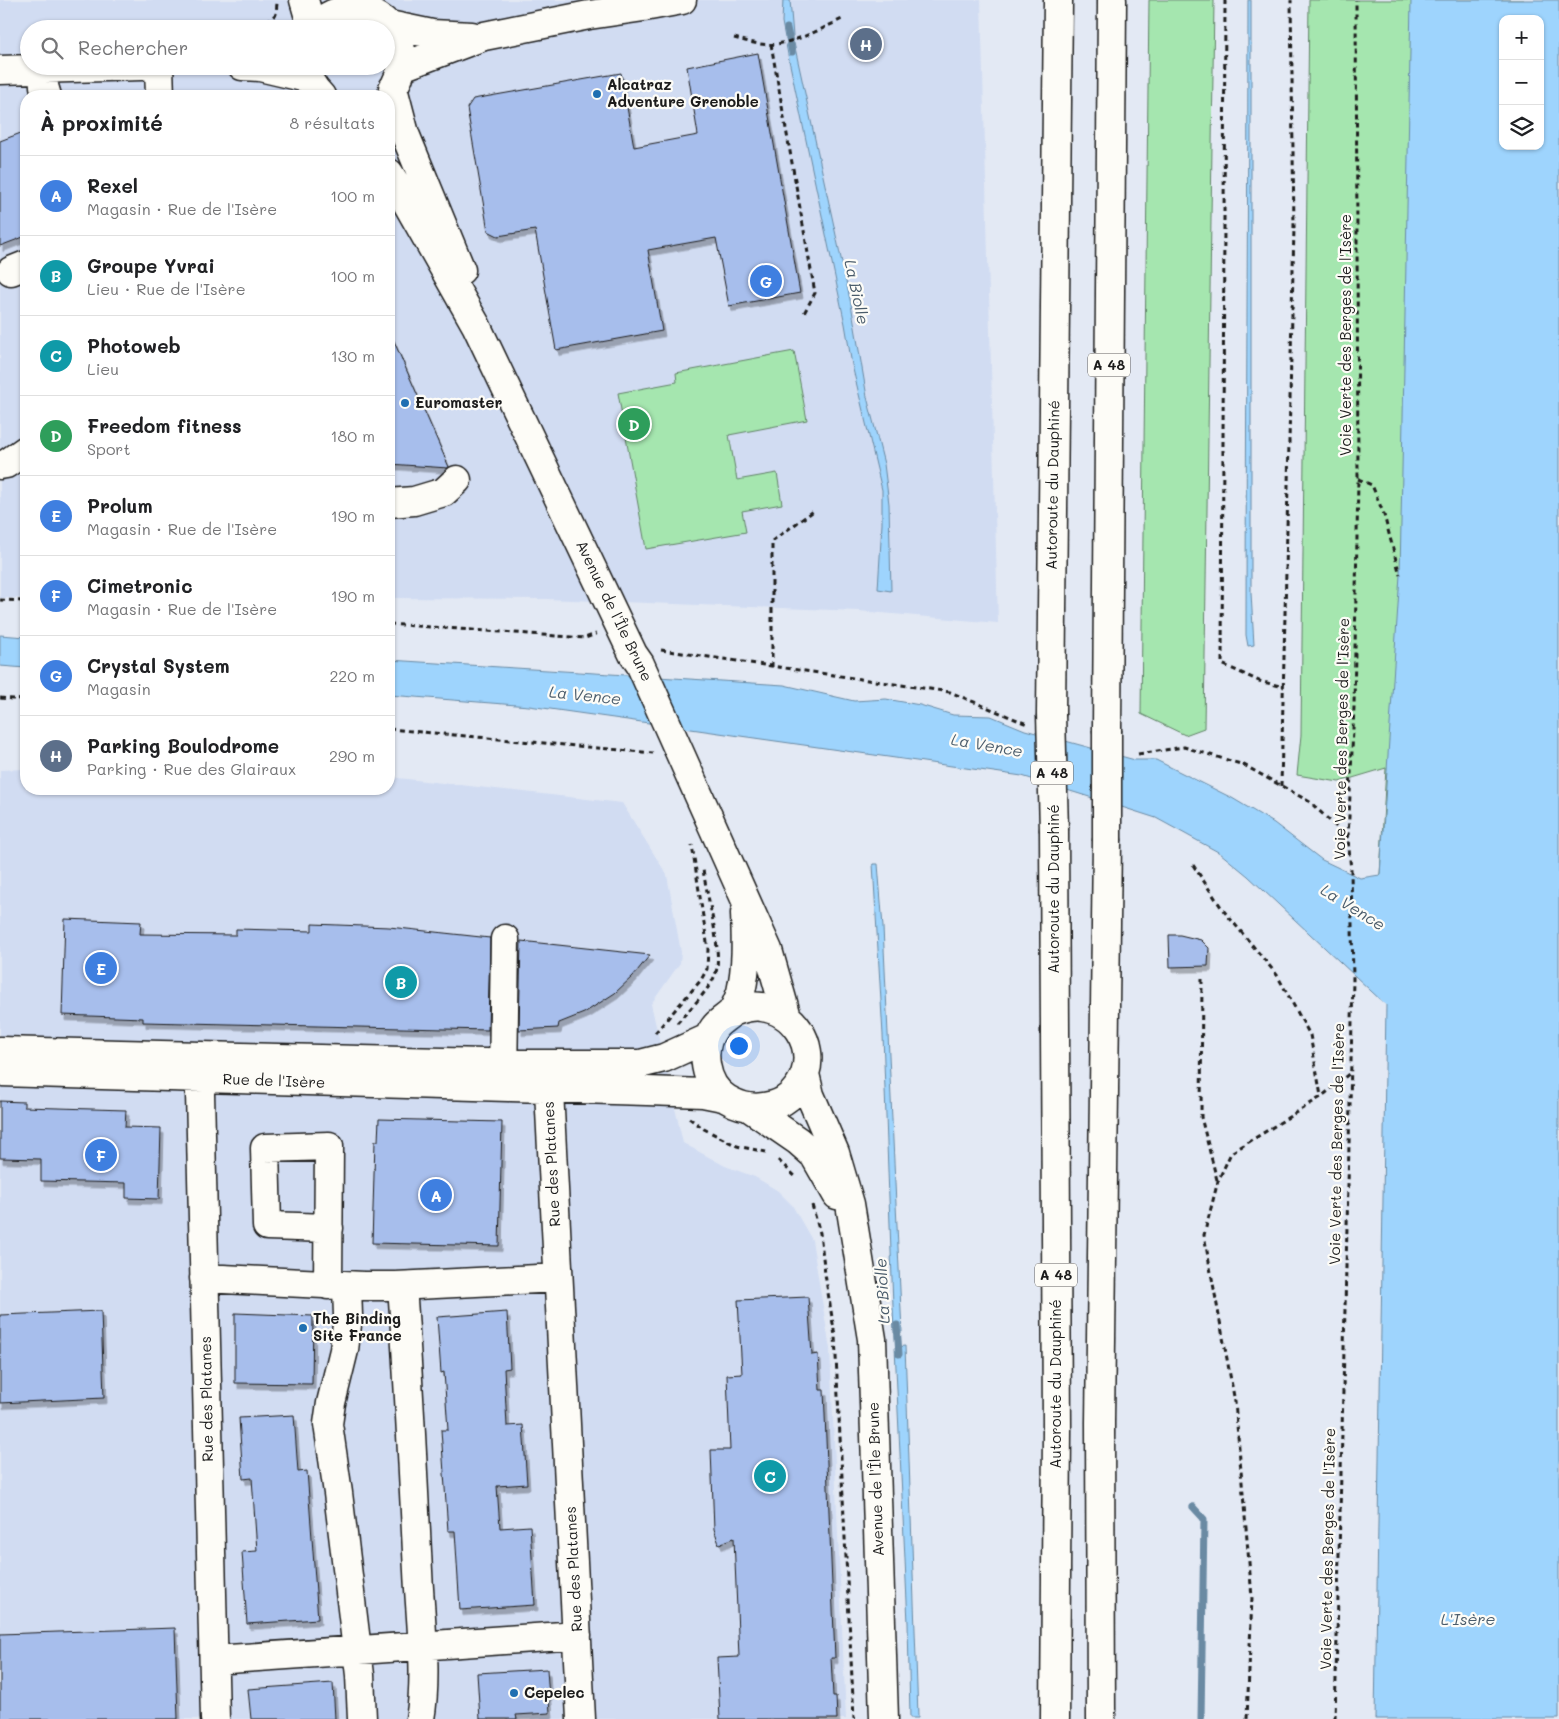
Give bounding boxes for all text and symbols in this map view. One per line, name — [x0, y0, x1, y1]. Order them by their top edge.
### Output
map controls — [1499, 15, 1544, 150]
button: + — [1499, 15, 1544, 60]
search box — [20, 20, 395, 75]
pin: H — [850, 25, 882, 63]
icon: search — [38, 34, 66, 62]
text: Rechercher — [78, 35, 188, 60]
button: − — [1499, 60, 1544, 105]
place label: Alcatraz Adventure Grenoble — [607, 74, 759, 111]
marker: Alcatraz Adventure Grenoble — [591, 88, 603, 100]
button: layers — [1499, 105, 1544, 150]
text: À proximité — [40, 109, 163, 136]
text: 8 résultats — [290, 112, 375, 133]
text: Rexel — [87, 173, 138, 198]
text: A — [50, 185, 62, 206]
text: 100 m — [330, 185, 375, 206]
text: Magasin · Rue de l'Isère — [87, 198, 277, 219]
street label: Voie Verte des Berges de l'Isère — [1335, 214, 1355, 456]
text: Groupe Yvrai — [87, 253, 215, 278]
water label: La Biolle — [840, 258, 875, 326]
pin: G — [750, 262, 782, 300]
text: B — [51, 265, 61, 286]
text: 100 m — [330, 265, 375, 286]
text: Lieu · Rue de l'Isère — [87, 278, 246, 299]
text: Photoweb — [87, 333, 181, 358]
text: C — [50, 345, 62, 366]
text: 130 m — [331, 345, 375, 366]
road number: A 48 — [1088, 354, 1130, 376]
text: Lieu — [87, 358, 119, 379]
place label: Euromaster — [415, 392, 502, 412]
marker: Euromaster — [399, 397, 411, 409]
street label: Autoroute du Dauphiné — [1041, 400, 1063, 570]
pin: D — [618, 405, 650, 443]
text: Freedom fitness — [87, 413, 242, 438]
text: D — [50, 425, 62, 446]
text: 180 m — [330, 425, 375, 446]
text: Sport — [87, 438, 130, 459]
text: Prolum — [87, 493, 153, 518]
text: E — [51, 505, 61, 526]
text: 190 m — [331, 505, 375, 526]
text: Magasin · Rue de l'Isère — [87, 518, 277, 539]
street label: Avenue de l'Île Brune — [572, 537, 658, 684]
text: Cimetronic — [87, 573, 193, 598]
text: F — [51, 585, 61, 606]
text: 190 m — [331, 585, 375, 606]
text: Magasin · Rue de l'Isère — [87, 598, 277, 619]
street label: Voie Verte des Berges de l'Isère — [1329, 618, 1353, 860]
text: Crystal System — [87, 653, 230, 678]
text: G — [50, 665, 62, 686]
text: 220 m — [329, 665, 375, 686]
text: Magasin — [87, 678, 151, 699]
water label: La Vence — [548, 680, 622, 709]
water label: La Vence — [950, 728, 1025, 761]
text: Parking Boulodrome — [87, 733, 279, 758]
text: H — [50, 745, 62, 766]
text: 290 m — [329, 745, 375, 766]
text: Parking · Rue des Glairaux — [87, 758, 296, 779]
road number: A 48 — [1031, 761, 1073, 784]
street label: Autoroute du Dauphiné — [1043, 804, 1063, 974]
water label: La Vence — [1317, 879, 1390, 935]
pin: E — [85, 949, 117, 987]
pin: B — [385, 963, 417, 1001]
street label: Voie Verte des Berges de l'Isère — [1324, 1023, 1348, 1265]
your location — [726, 1033, 752, 1059]
street label: Rue de l'Isère — [222, 1068, 326, 1092]
street label: Rue des Platanes — [538, 1101, 564, 1227]
pin: F — [85, 1136, 117, 1174]
pin: A — [420, 1176, 452, 1214]
water label: La Biolle — [869, 1258, 894, 1324]
road number: A 48 — [1035, 1264, 1077, 1286]
street label: Autoroute du Dauphiné — [1045, 1299, 1065, 1469]
place label: The Binding Site France — [313, 1308, 402, 1345]
marker: The Binding Site France — [297, 1322, 309, 1334]
street label: Rue des Platanes — [195, 1336, 217, 1462]
street label: Avenue de l'Île Brune — [862, 1402, 888, 1557]
street label: Voie Verte des Berges de l'Isère — [1315, 1428, 1339, 1670]
pin: C — [754, 1457, 786, 1495]
street label: Rue des Platanes — [560, 1506, 586, 1632]
water label: L'Isère — [1441, 1608, 1495, 1629]
place label: Cepelec — [524, 1682, 584, 1702]
marker: Cepelec — [508, 1687, 520, 1699]

